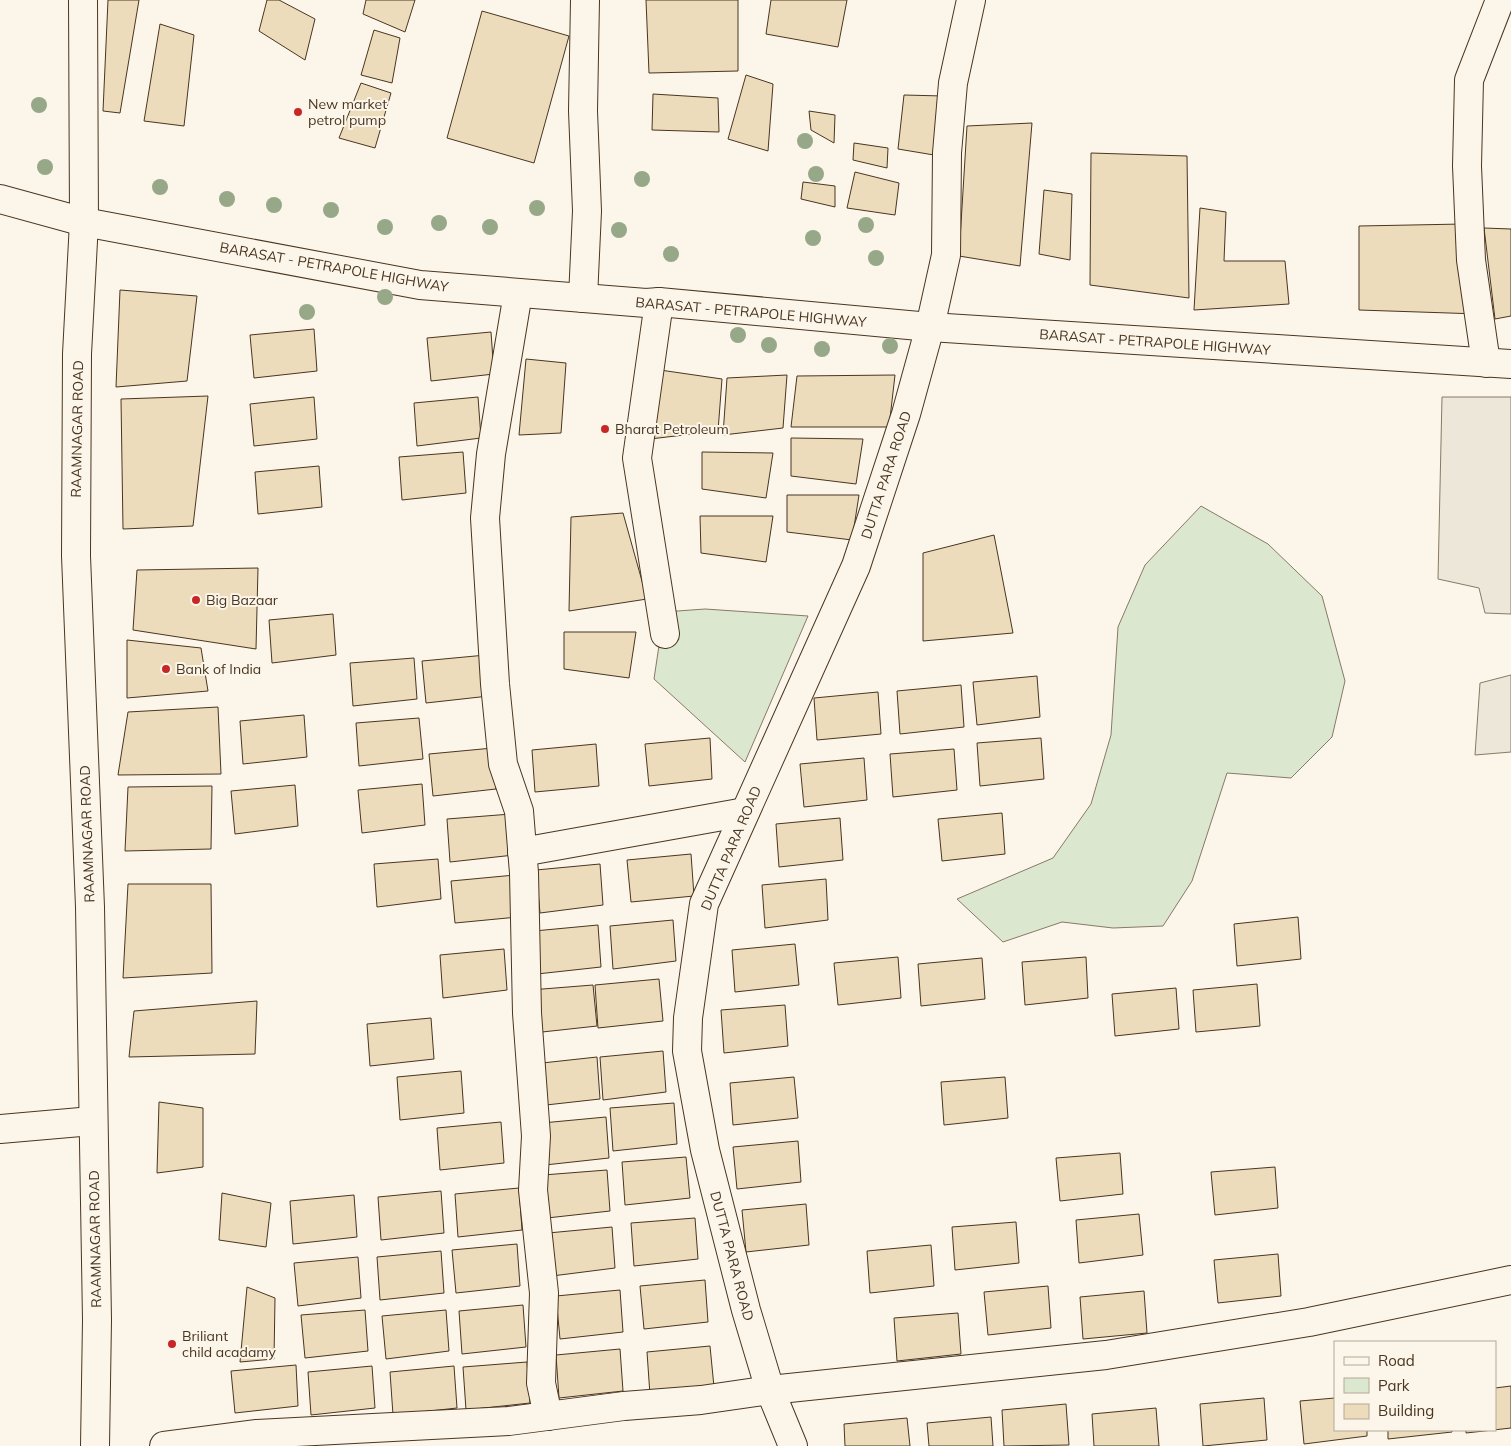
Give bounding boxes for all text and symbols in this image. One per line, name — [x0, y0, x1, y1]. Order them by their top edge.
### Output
place label: New market petrol pump — [308, 95, 387, 129]
marker: New market petrol pump — [292, 106, 304, 118]
street label: BARASAT - PETRAPOLE HIGHWAY — [218, 238, 450, 296]
street label: BARASAT - PETRAPOLE HIGHWAY — [635, 293, 868, 331]
street label: BARASAT - PETRAPOLE HIGHWAY — [1039, 325, 1272, 359]
street label: RAAMNAGAR ROAD — [67, 360, 87, 498]
street label: DUTTA PARA ROAD — [857, 409, 915, 541]
place label: Bharat Petroleum — [615, 420, 729, 438]
marker: Bharat Petroleum — [599, 423, 611, 435]
place label: Big Bazaar — [206, 591, 279, 609]
marker: Big Bazaar — [190, 594, 202, 606]
place label: Bank of India — [176, 660, 261, 678]
marker: Bank of India — [160, 663, 172, 675]
street label: RAAMNAGAR ROAD — [76, 765, 98, 903]
street label: DUTTA PARA ROAD — [697, 783, 765, 913]
street label: RAAMNAGAR ROAD — [85, 1170, 105, 1308]
street label: DUTTA PARA ROAD — [706, 1189, 758, 1323]
place label: Briliant child acadamy — [182, 1327, 277, 1361]
marker: Briliant child acadamy — [166, 1338, 178, 1350]
legend — [1334, 1341, 1496, 1431]
text: Road — [1378, 1351, 1415, 1370]
text: Park — [1378, 1376, 1410, 1395]
text: Building — [1378, 1401, 1434, 1420]

